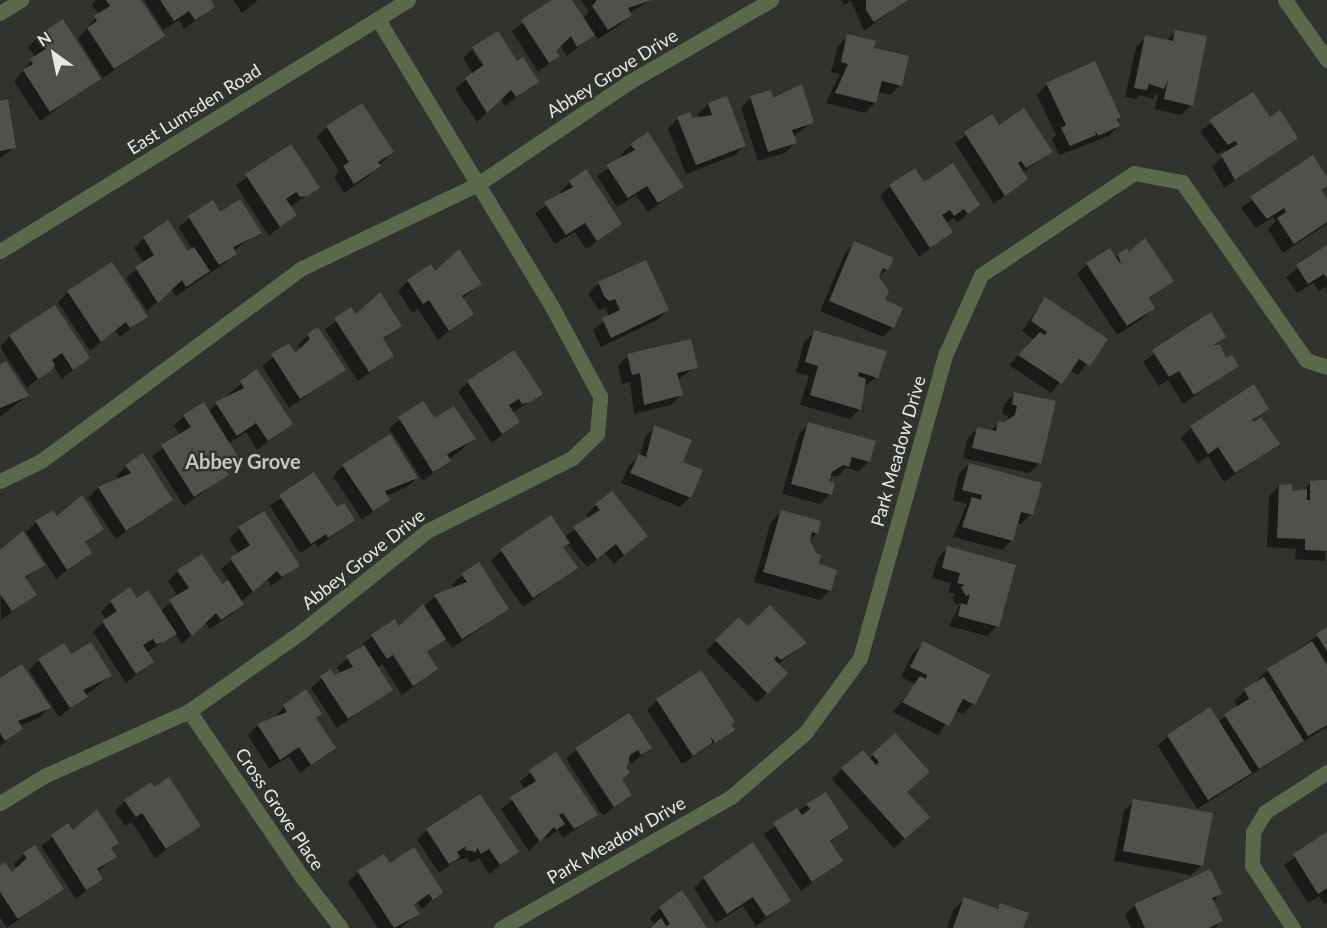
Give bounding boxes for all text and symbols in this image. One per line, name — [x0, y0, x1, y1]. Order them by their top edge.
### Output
north arrow — [24, 24, 84, 84]
street label: Abbey Grove Drive — [542, 24, 682, 122]
text: N — [34, 27, 54, 50]
street label: East Lumsden Road — [123, 59, 265, 159]
street label: Park Meadow Drive — [866, 373, 930, 529]
district label: Abbey Grove — [185, 449, 301, 473]
street label: Abbey Grove Drive — [297, 504, 429, 614]
street label: Cross Grove Place — [231, 744, 329, 874]
street label: Park Meadow Drive — [543, 792, 689, 888]

